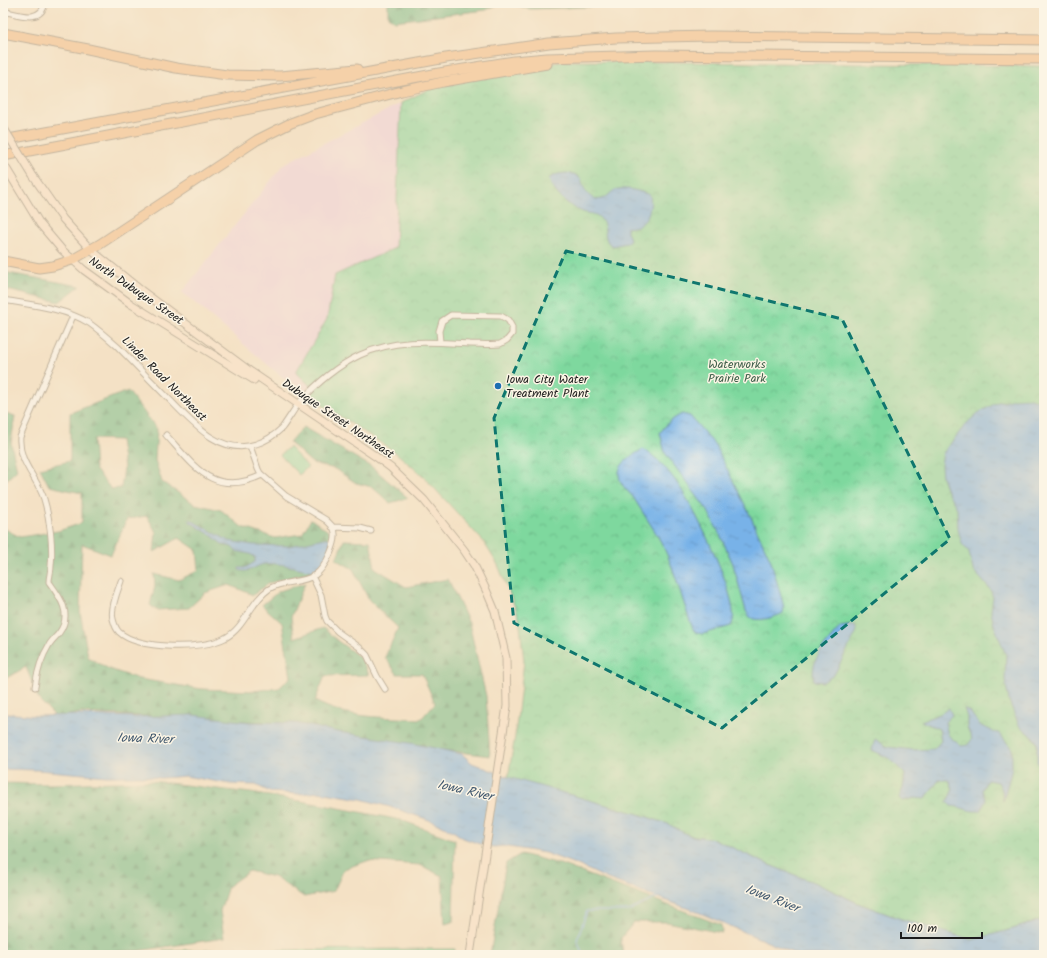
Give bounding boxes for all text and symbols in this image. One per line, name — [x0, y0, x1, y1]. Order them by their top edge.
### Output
street label: North Dubuque Street — [85, 252, 188, 330]
street label: Linder Road Northeast — [117, 332, 211, 426]
park label: Waterworks Prairie Park — [708, 355, 766, 388]
place label: Iowa City Water Treatment Plant — [506, 370, 589, 403]
street label: Dubuque Street Northeast — [278, 374, 398, 464]
marker: Iowa City Water Treatment Plant — [493, 381, 503, 391]
water label: Iowa River — [116, 728, 176, 751]
water label: Iowa River — [435, 774, 497, 808]
water label: Iowa River — [742, 879, 805, 920]
scale bar — [901, 914, 982, 940]
text: 100 m — [907, 919, 938, 938]

